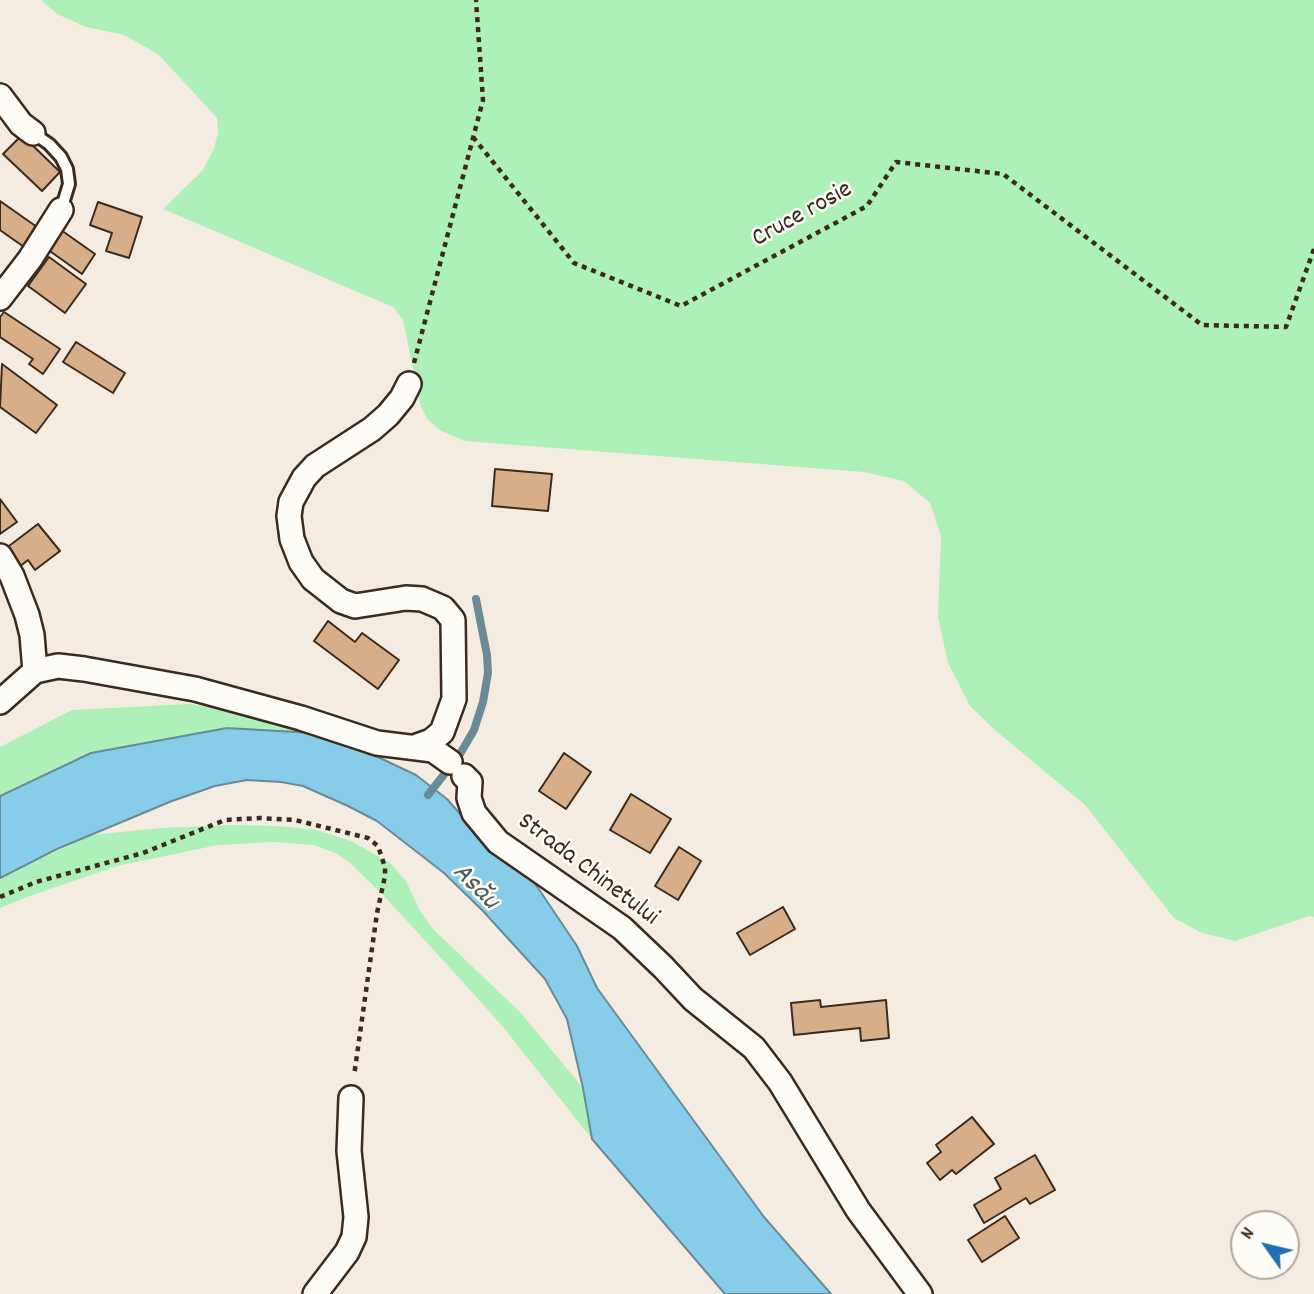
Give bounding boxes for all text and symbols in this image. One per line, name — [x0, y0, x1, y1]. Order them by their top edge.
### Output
street label: Cruce rosie — [747, 176, 859, 256]
street label: Strada Chinetului — [510, 808, 664, 934]
water label: Asău — [443, 857, 505, 919]
north arrow — [1230, 1210, 1300, 1280]
text: N — [1235, 1223, 1263, 1246]

